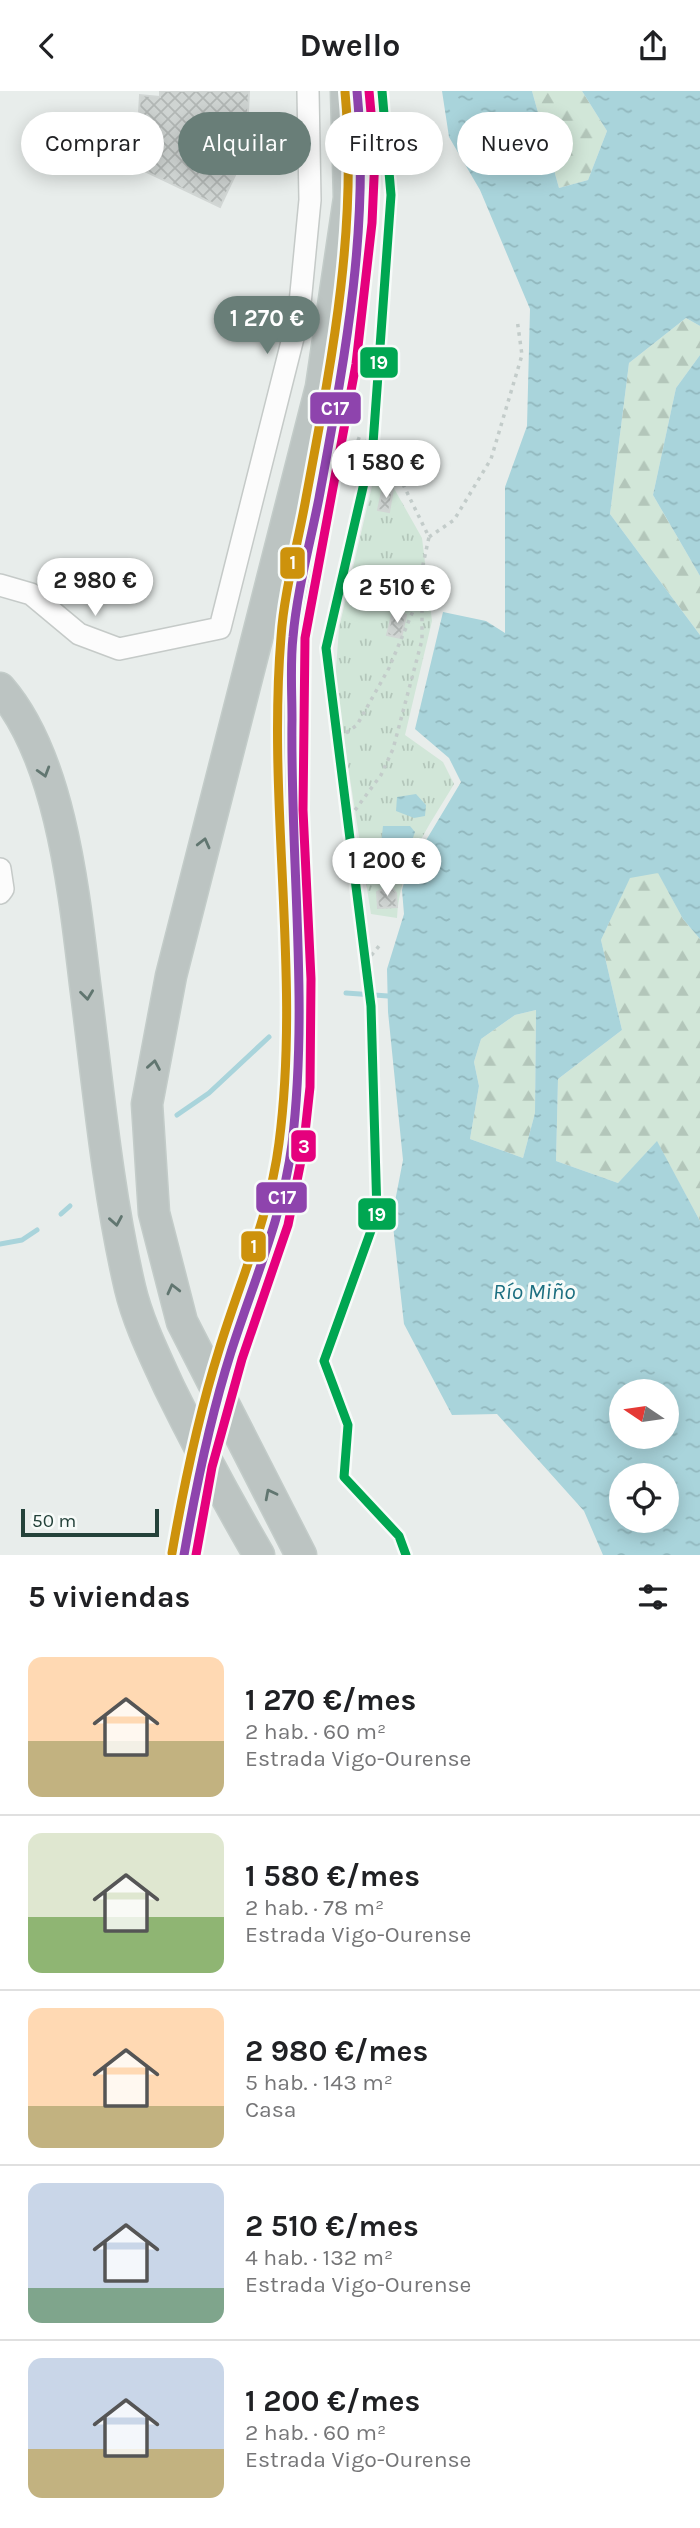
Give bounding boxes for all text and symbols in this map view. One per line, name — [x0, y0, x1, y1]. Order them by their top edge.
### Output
icon: back — [28, 27, 66, 65]
text: Dwello — [300, 27, 400, 64]
icon: share — [634, 27, 672, 65]
chip: Comprar — [21, 112, 164, 175]
chip: Alquilar — [178, 112, 311, 175]
chip: Filtros — [325, 112, 443, 175]
chip: Nuevo — [457, 112, 573, 175]
pin: 1 270 € — [202, 296, 332, 356]
text: 1 270 € — [230, 305, 304, 332]
line badge: 19 — [359, 346, 399, 379]
text: 19 — [370, 352, 388, 374]
line badge: C17 — [309, 391, 362, 425]
text: C17 — [321, 398, 350, 420]
pin: 1 580 € — [321, 441, 451, 500]
text: 1 580 € — [347, 449, 425, 476]
line badge: 1 — [279, 546, 306, 580]
text: 1 — [290, 552, 296, 574]
pin: 2 980 € — [30, 559, 160, 618]
pin: 2 510 € — [332, 566, 462, 625]
text: 2 980 € — [53, 567, 137, 594]
text: 2 510 € — [359, 574, 435, 601]
one-way arrow — [36, 765, 50, 778]
one-way arrow — [195, 837, 210, 849]
pin: 1 200 € — [322, 839, 452, 898]
text: 1 200 € — [348, 847, 426, 874]
one-way arrow — [79, 989, 94, 1001]
one-way arrow — [146, 1059, 161, 1071]
line badge: 3 — [290, 1129, 317, 1163]
text: 3 — [298, 1136, 310, 1158]
line badge: C17 — [255, 1181, 308, 1214]
text: C17 — [268, 1187, 297, 1209]
line badge: 19 — [357, 1197, 397, 1231]
text: 19 — [368, 1204, 386, 1226]
one-way arrow — [108, 1215, 123, 1226]
line badge: 1 — [240, 1230, 267, 1263]
text: 1 — [251, 1236, 257, 1258]
water label: Río Miño — [493, 1278, 575, 1305]
one-way arrow — [167, 1283, 181, 1295]
north arrow — [609, 1379, 679, 1449]
map controls — [609, 1379, 679, 1533]
button: locate — [609, 1463, 679, 1533]
one-way arrow — [265, 1489, 279, 1501]
scale bar — [21, 1506, 159, 1538]
text: 50 m — [32, 1510, 76, 1532]
icon: filters — [634, 1578, 672, 1616]
text: 5 viviendas — [28, 1579, 190, 1615]
text: 1 270 €/mes — [245, 1682, 416, 1718]
icon: home — [84, 1685, 168, 1769]
text: 2 hab. · 60 m² — [245, 1718, 386, 1745]
text: Estrada Vigo-Ourense — [245, 1745, 471, 1772]
text: 1 580 €/mes — [245, 1858, 420, 1894]
icon: home — [84, 1861, 168, 1945]
text: 2 hab. · 78 m² — [245, 1894, 384, 1921]
text: Estrada Vigo-Ourense — [245, 1921, 471, 1948]
text: 2 980 €/mes — [245, 2033, 428, 2069]
icon: home — [84, 2036, 168, 2120]
text: 5 hab. · 143 m² — [245, 2069, 393, 2096]
text: Casa — [245, 2096, 297, 2123]
text: 2 510 €/mes — [245, 2208, 419, 2244]
icon: home — [84, 2211, 168, 2295]
text: 4 hab. · 132 m² — [245, 2244, 393, 2271]
text: Estrada Vigo-Ourense — [245, 2271, 471, 2298]
text: 1 200 €/mes — [245, 2383, 420, 2419]
icon: home — [84, 2386, 168, 2470]
text: 2 hab. · 60 m² — [245, 2419, 386, 2446]
text: Estrada Vigo-Ourense — [245, 2446, 471, 2473]

